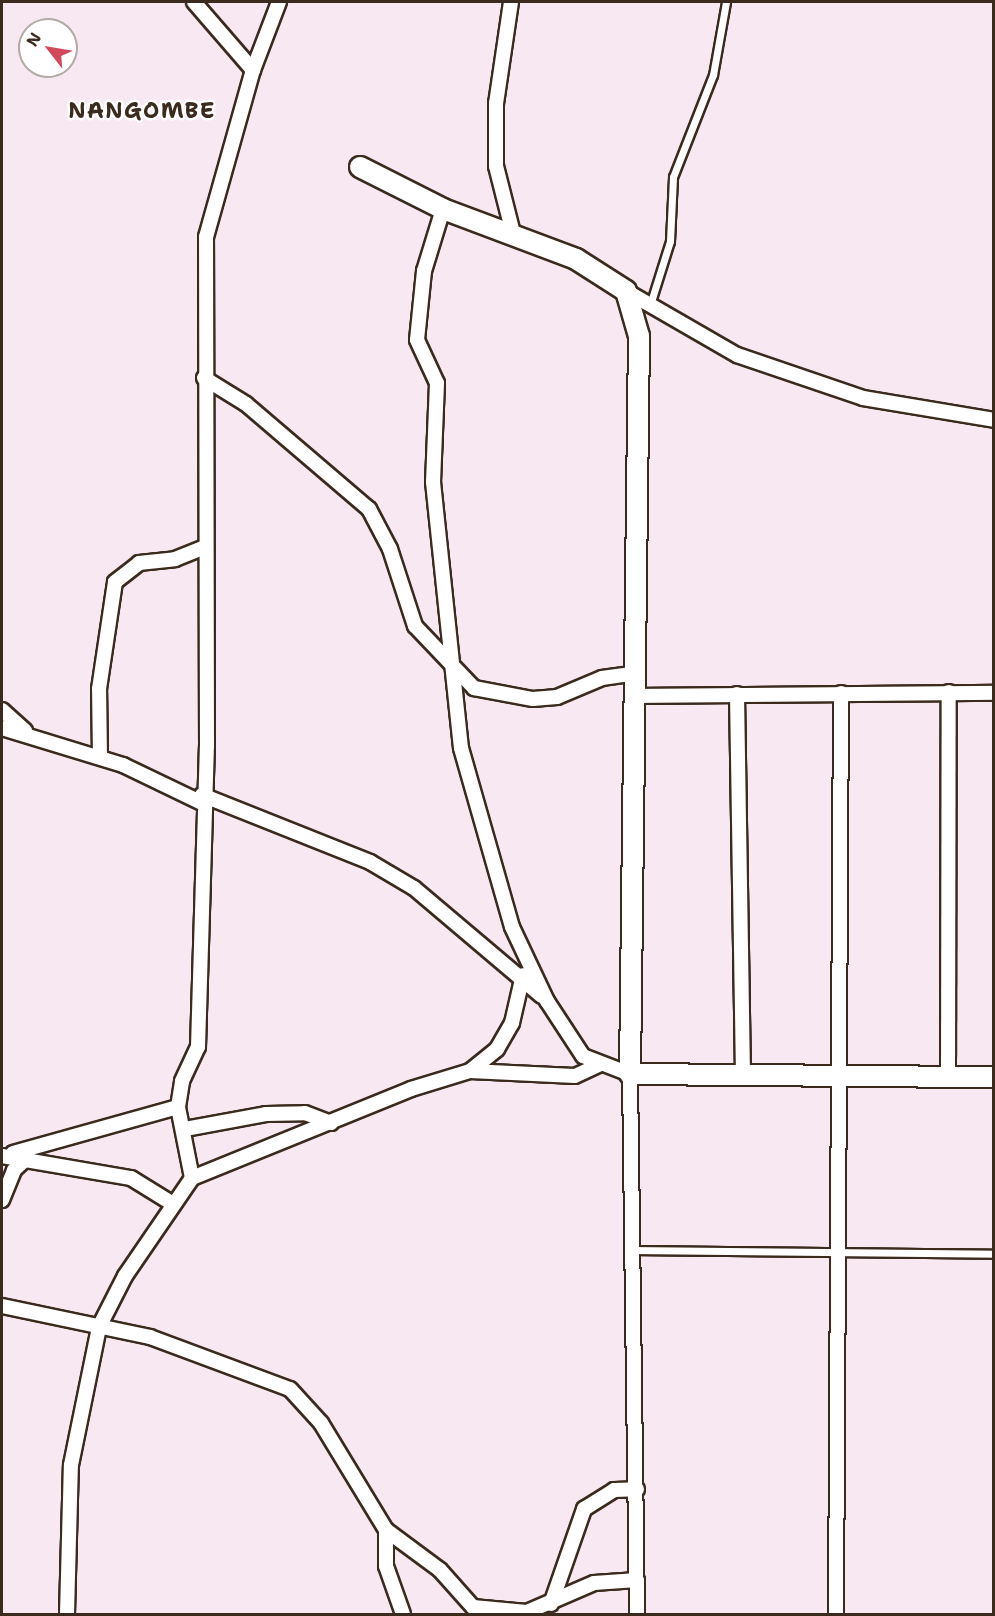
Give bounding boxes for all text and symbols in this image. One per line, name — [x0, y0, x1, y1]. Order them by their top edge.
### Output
north arrow — [18, 18, 78, 78]
text: N — [22, 29, 46, 50]
district label: NANGOMBE — [68, 98, 216, 124]

